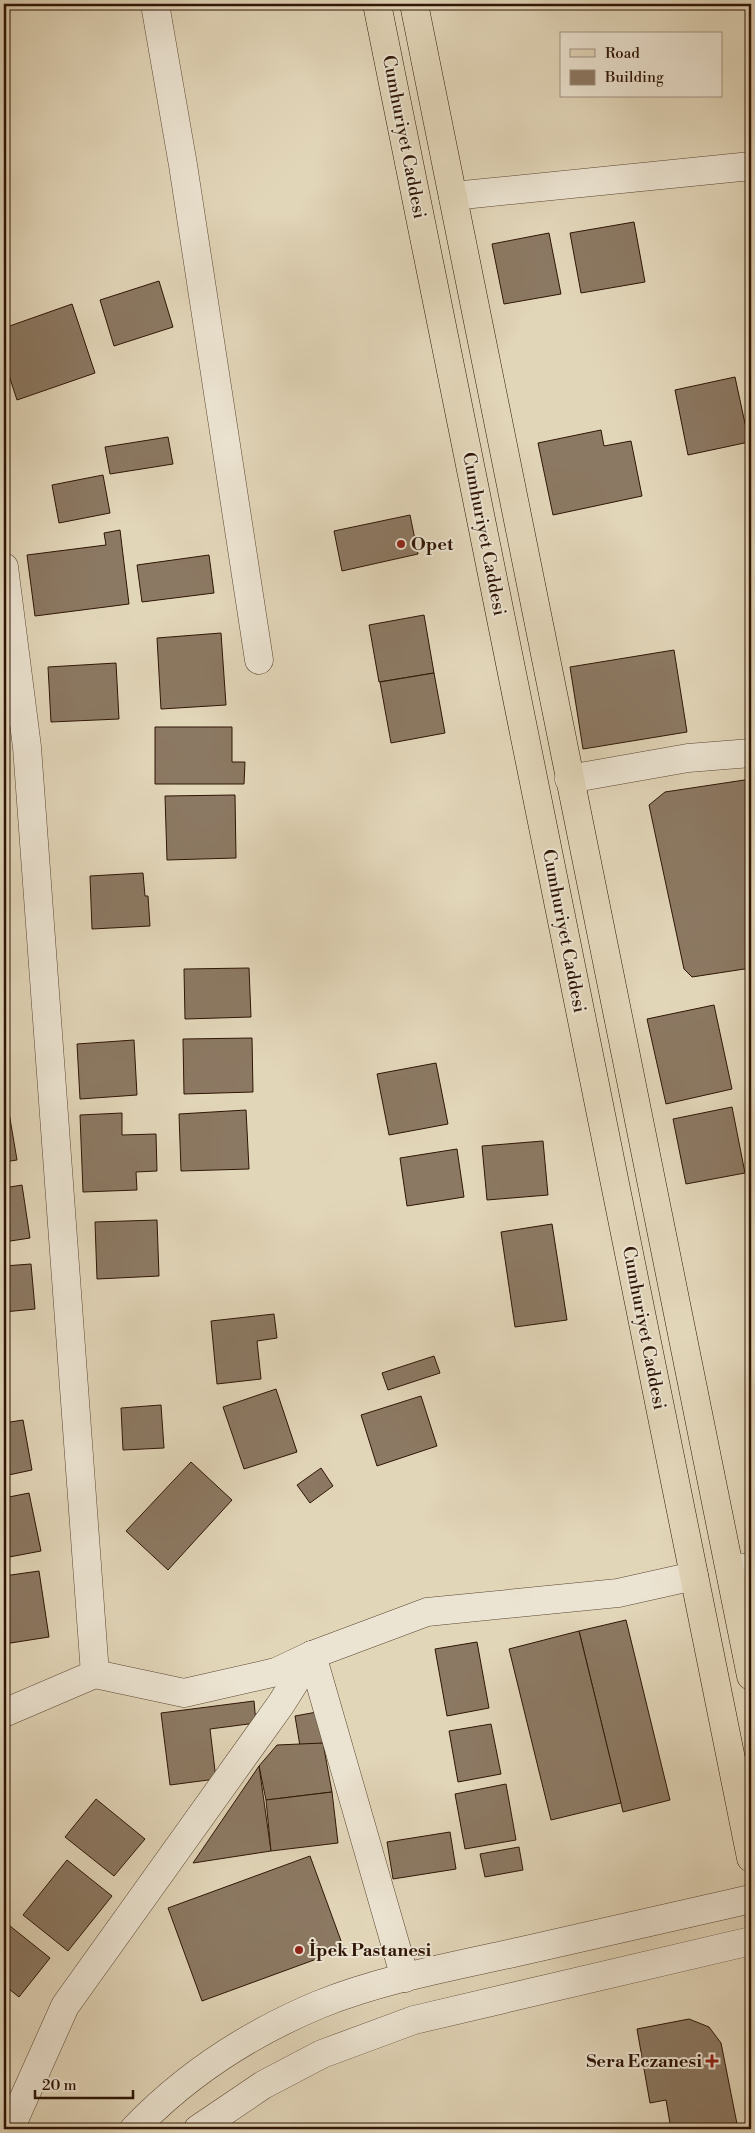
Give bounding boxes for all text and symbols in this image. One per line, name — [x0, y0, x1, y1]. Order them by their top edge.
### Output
legend — [560, 32, 722, 98]
text: Road — [605, 44, 640, 63]
street label: Cumhuriyet Caddesi — [377, 53, 431, 221]
text: Building — [604, 68, 664, 87]
street label: Cumhuriyet Caddesi — [457, 450, 511, 618]
place label: Opet — [411, 533, 454, 556]
marker: Opet — [395, 538, 407, 550]
street label: Cumhuriyet Caddesi — [537, 847, 591, 1015]
street label: Cumhuriyet Caddesi — [617, 1244, 671, 1412]
place label: İpek Pastanesi — [309, 1939, 432, 1962]
marker: İpek Pastanesi — [293, 1944, 305, 1956]
place label: Sera Eczanesi — [586, 2050, 702, 2073]
marker: Sera Eczanesi — [706, 2055, 718, 2067]
scale bar — [35, 2068, 132, 2100]
text: 20 m — [42, 2076, 77, 2095]

